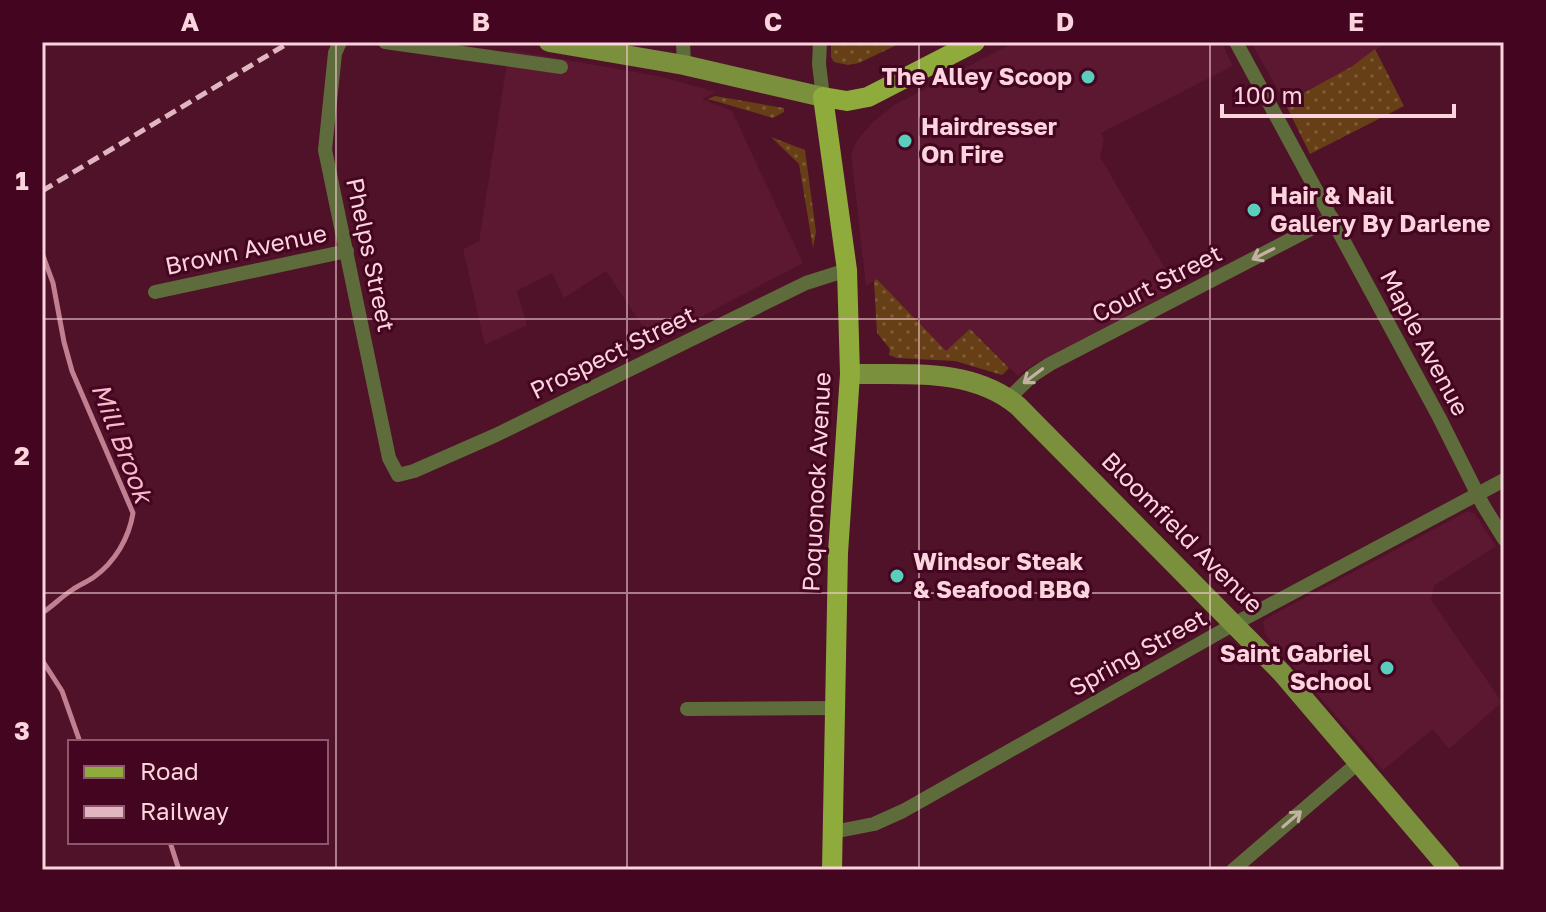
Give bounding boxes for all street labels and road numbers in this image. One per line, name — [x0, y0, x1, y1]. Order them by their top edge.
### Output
street label: Phelps Street — [341, 175, 402, 334]
street label: Brown Avenue — [162, 217, 329, 280]
street label: Court Street — [1087, 238, 1226, 328]
street label: Maple Avenue — [1375, 264, 1476, 420]
street label: Prospect Street — [525, 299, 700, 404]
street label: Poquonock Avenue — [795, 371, 836, 593]
street label: Bloomfield Avenue — [1097, 445, 1270, 618]
street label: Spring Street — [1064, 602, 1211, 701]

